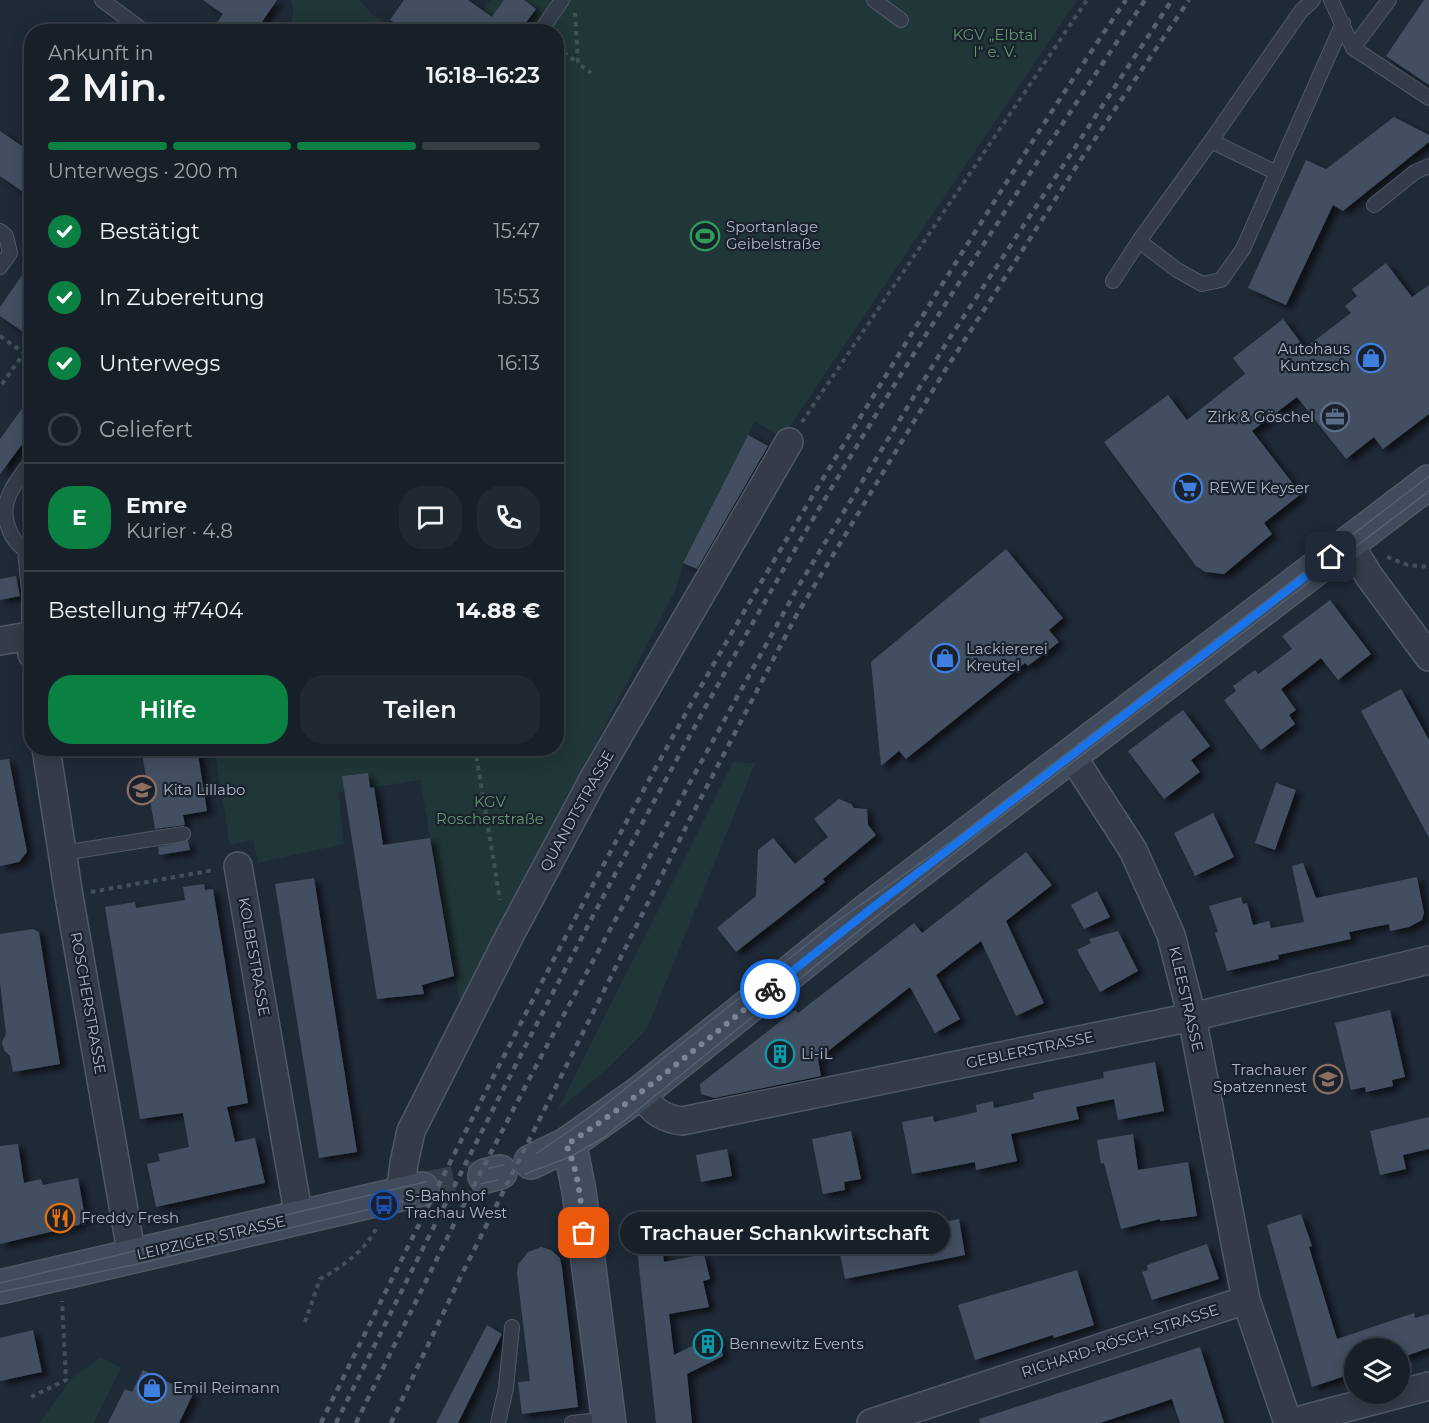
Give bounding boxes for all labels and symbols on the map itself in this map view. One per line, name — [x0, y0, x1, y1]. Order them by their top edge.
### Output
park label: KGV „Elbtal I“ e. V. — [953, 25, 1037, 61]
place label: Sportanlage Geibelstraße — [726, 217, 821, 253]
sports icon: Sportanlage Geibelstraße — [689, 220, 721, 252]
place label: Autohaus Kuntzsch — [1278, 339, 1350, 375]
shop icon: Autohaus Kuntzsch — [1355, 342, 1387, 374]
office icon: Zirk & Göschel — [1319, 401, 1351, 433]
place label: Zirk & Göschel — [1208, 407, 1314, 426]
supermarket icon: REWE Keyser — [1172, 472, 1204, 504]
place label: REWE Keyser — [1209, 478, 1310, 497]
pin — [1305, 531, 1356, 582]
place label: Lackiererei Kreutel — [966, 639, 1048, 675]
shop icon: Lackiererei Kreutel — [929, 642, 961, 674]
street label: QUANDTSTRASSE — [535, 747, 618, 875]
school or university icon: Kita Lillabo — [126, 774, 158, 806]
place label: Kita Lillabo — [163, 780, 246, 799]
park label: KGV Roscherstraße — [436, 792, 544, 828]
street label: KOLBESTRASSE — [235, 896, 274, 1018]
street label: ROSCHERSTRASSE — [67, 930, 110, 1076]
street label: KLEESTRASSE — [1165, 944, 1208, 1053]
courier — [740, 959, 800, 1019]
street label: GEBLERSTRASSE — [964, 1027, 1096, 1072]
building icon: Li-iL — [764, 1038, 796, 1070]
place label: Li-iL — [801, 1044, 833, 1063]
place label: Trachauer Spatzennest — [1213, 1060, 1307, 1096]
school or university icon: Trachauer Spatzennest — [1312, 1063, 1344, 1095]
place label: S-Bahnhof Trachau West — [405, 1186, 507, 1222]
bus stop icon: S-Bahnhof Trachau West — [368, 1189, 400, 1221]
restaurant icon: Freddy Fresh — [44, 1202, 76, 1234]
pin — [558, 1207, 609, 1258]
place label: Freddy Fresh — [81, 1208, 179, 1227]
street label: LEIPZIGER STRASSE — [135, 1211, 287, 1264]
callout: Trachauer Schankwirtschaft — [620, 1212, 950, 1254]
street label: RICHARD-RÖSCH-STRASSE — [1019, 1300, 1221, 1382]
building icon: Bennewitz Events — [692, 1328, 724, 1360]
place label: Bennewitz Events — [729, 1334, 864, 1353]
shop icon: Emil Reimann — [136, 1372, 168, 1404]
place label: Emil Reimann — [173, 1378, 280, 1397]

